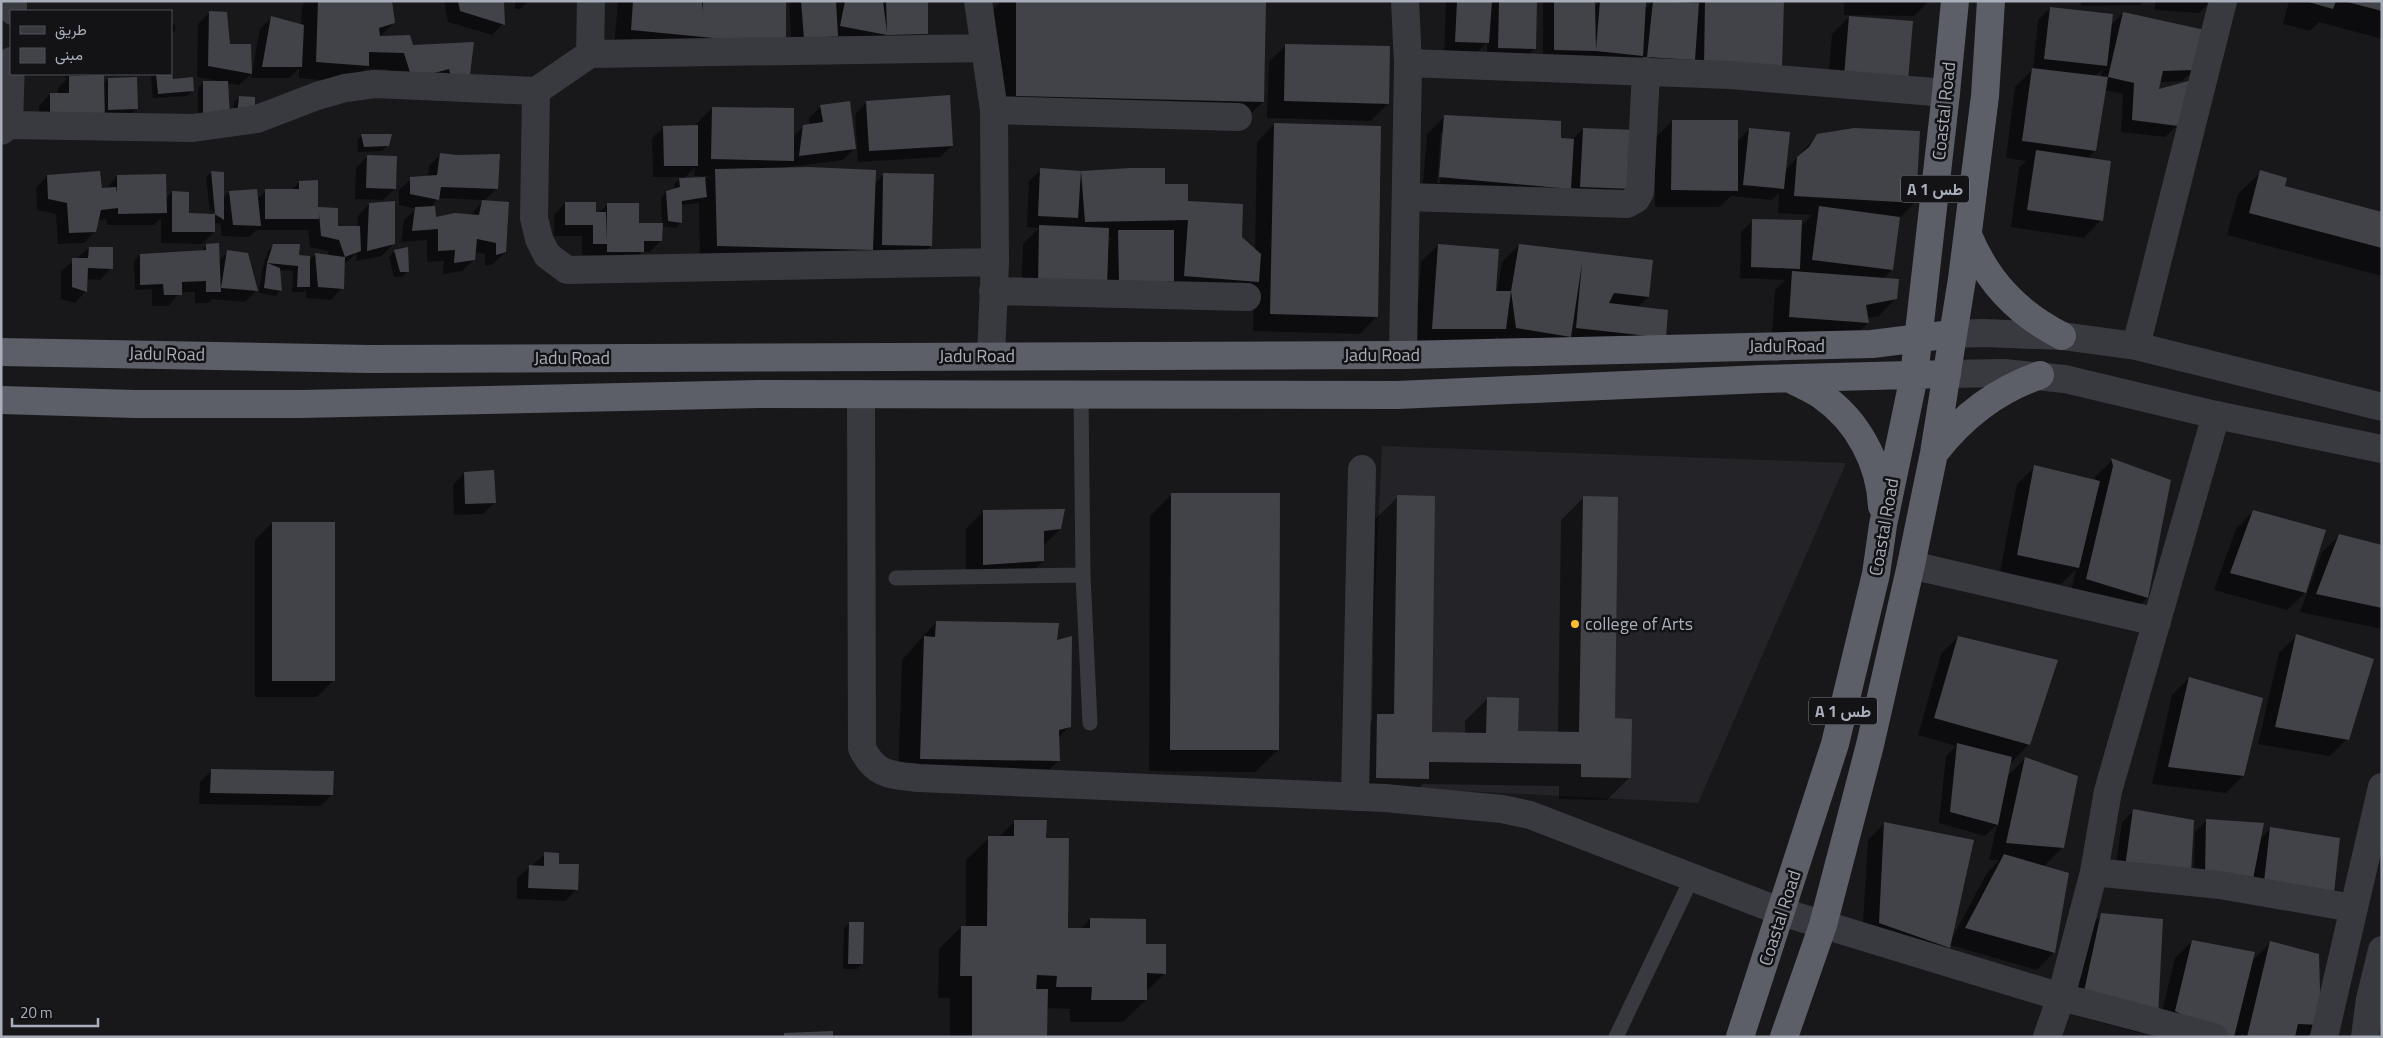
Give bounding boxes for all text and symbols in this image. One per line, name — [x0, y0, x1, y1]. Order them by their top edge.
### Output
legend — [10, 10, 172, 75]
text: طريق — [55, 18, 87, 41]
text: مبنى — [55, 43, 83, 66]
street label: Coastal Road — [1925, 60, 1962, 162]
road number: A 1 طس — [1901, 175, 1969, 202]
street label: Jadu Road — [1749, 332, 1825, 359]
street label: Jadu Road — [129, 339, 205, 368]
street label: Jadu Road — [1344, 341, 1420, 368]
street label: Jadu Road — [939, 342, 1015, 369]
street label: Jadu Road — [534, 344, 610, 371]
street label: Coastal Road — [1862, 476, 1905, 578]
place label: college of Arts — [1585, 610, 1693, 637]
marker: college of Arts — [1569, 618, 1581, 630]
road number: A 1 طس — [1809, 698, 1877, 724]
street label: Coastal Road — [1751, 867, 1808, 969]
scale bar — [12, 996, 99, 1028]
text: 20 m — [20, 1001, 53, 1024]

